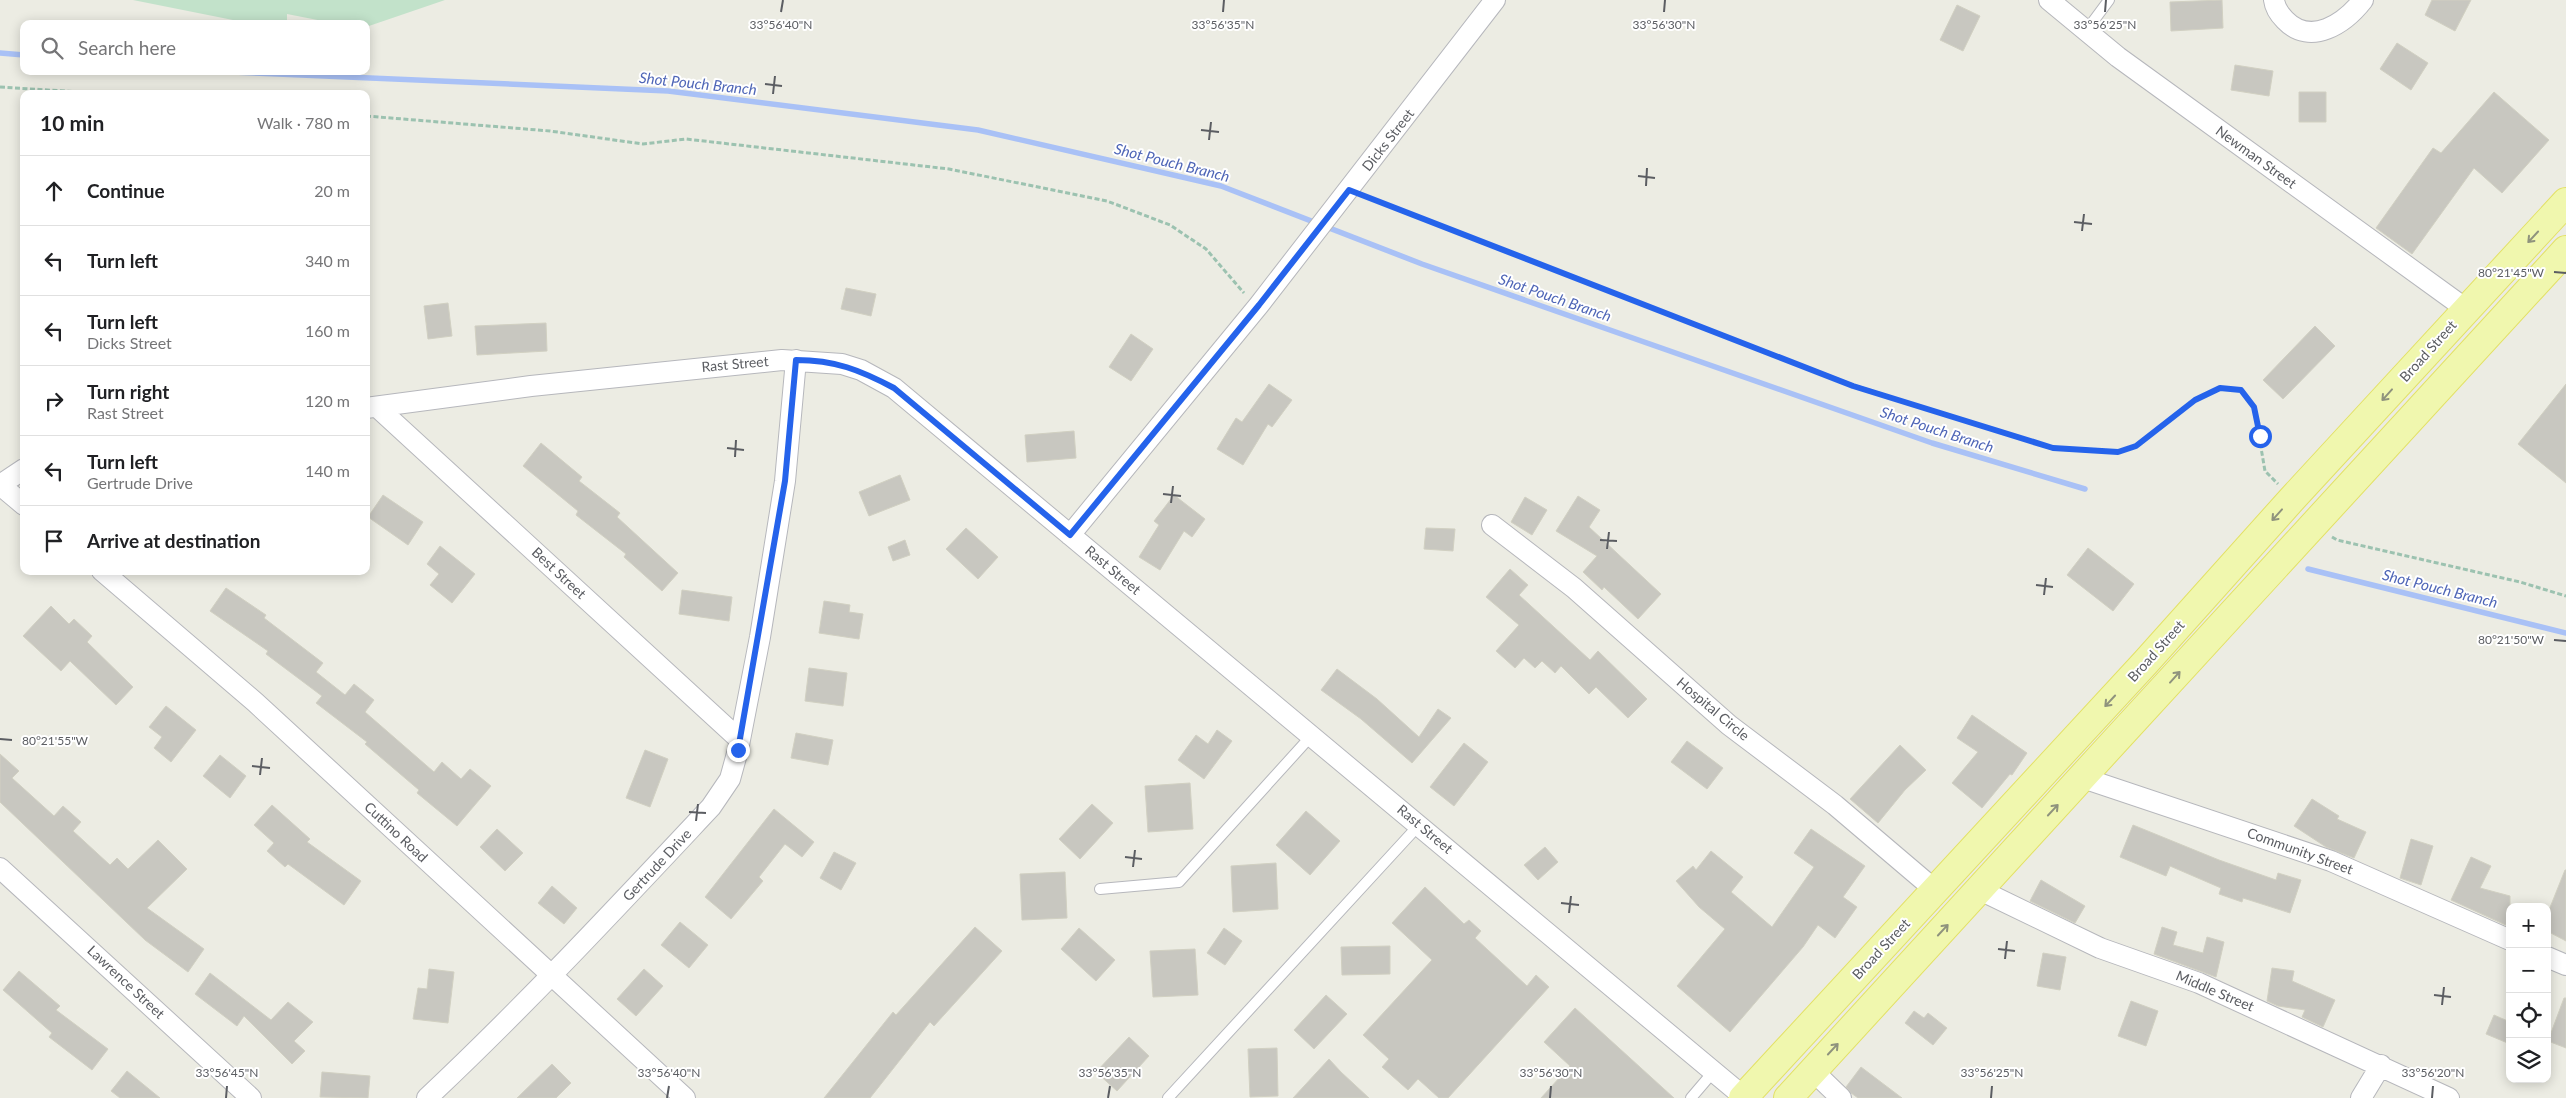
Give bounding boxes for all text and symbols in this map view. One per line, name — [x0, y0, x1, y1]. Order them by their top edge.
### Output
text: 33°56'40"N — [750, 17, 812, 32]
text: 33°56'35"N — [1192, 17, 1254, 32]
text: 33°56'30"N — [1633, 17, 1695, 32]
text: 33°56'25"N — [2074, 17, 2136, 32]
search box — [20, 20, 370, 75]
icon: search — [38, 34, 66, 62]
text: Search here — [78, 36, 176, 59]
water label: Shot Pouch Branch — [639, 68, 758, 98]
street label: Dicks Street — [1358, 105, 1417, 174]
text: 10 min — [40, 110, 104, 135]
text: Walk · 780 m — [257, 113, 350, 132]
street label: Newman Street — [2213, 122, 2300, 192]
water label: Shot Pouch Branch — [1113, 139, 1232, 185]
icon: ahead — [40, 177, 68, 205]
text: Continue — [87, 179, 165, 202]
text: 20 m — [314, 181, 350, 200]
one-way arrow — [2527, 231, 2539, 244]
icon: left — [40, 247, 68, 275]
text: Turn left — [87, 249, 158, 272]
text: 340 m — [305, 251, 350, 270]
text: 80°21'45"W — [2478, 265, 2545, 280]
water label: Shot Pouch Branch — [1497, 269, 1614, 325]
text: Turn left — [87, 310, 158, 333]
street label: Broad Street — [2396, 316, 2460, 385]
icon: left — [40, 317, 68, 345]
text: 160 m — [305, 321, 350, 340]
text: Dicks Street — [87, 333, 172, 352]
street label: Rast Street — [701, 352, 769, 375]
text: Turn right — [87, 380, 169, 403]
icon: right — [40, 387, 68, 415]
one-way arrow — [2381, 389, 2393, 402]
text: 120 m — [305, 391, 350, 410]
water label: Shot Pouch Branch — [1878, 402, 1996, 456]
text: Rast Street — [87, 403, 164, 422]
route start — [2249, 425, 2272, 448]
text: Turn left — [87, 450, 158, 473]
icon: left — [40, 457, 68, 485]
text: 140 m — [305, 461, 350, 480]
text: Gertrude Drive — [87, 473, 193, 492]
one-way arrow — [2272, 509, 2283, 522]
icon: arrive — [40, 527, 68, 555]
text: Arrive at destination — [87, 529, 260, 552]
street label: Rast Street — [1082, 542, 1145, 598]
street label: Best Street — [529, 543, 590, 602]
water label: Shot Pouch Branch — [2381, 565, 2500, 611]
street label: Broad Street — [2124, 616, 2188, 685]
text: 80°21'50"W — [2478, 632, 2545, 647]
one-way arrow — [2169, 671, 2181, 684]
street label: Hospital Circle — [1674, 673, 1753, 744]
one-way arrow — [2104, 695, 2116, 708]
text: 80°21'55"W — [22, 733, 89, 748]
route end — [727, 739, 750, 762]
street label: Cuttino Road — [361, 798, 432, 865]
street label: Rast Street — [1394, 801, 1457, 857]
one-way arrow — [2048, 804, 2059, 817]
street label: Community Street — [2245, 823, 2355, 878]
street label: Gertrude Drive — [619, 825, 694, 904]
map controls — [2506, 903, 2551, 1083]
button: + — [2506, 903, 2551, 948]
street label: Broad Street — [1848, 915, 1913, 983]
one-way arrow — [1937, 923, 1949, 936]
street label: Lawrence Street — [84, 941, 169, 1022]
button: − — [2506, 948, 2551, 993]
street label: Middle Street — [2174, 966, 2257, 1015]
button: locate — [2506, 993, 2551, 1038]
button: layers — [2506, 1038, 2551, 1083]
one-way arrow — [1827, 1043, 1839, 1056]
text: 33°56'45"N — [196, 1065, 258, 1080]
text: 33°56'40"N — [638, 1065, 700, 1080]
text: 33°56'35"N — [1079, 1065, 1141, 1080]
text: 33°56'30"N — [1520, 1065, 1582, 1080]
text: 33°56'25"N — [1961, 1065, 2023, 1080]
text: 33°56'20"N — [2402, 1065, 2464, 1080]

